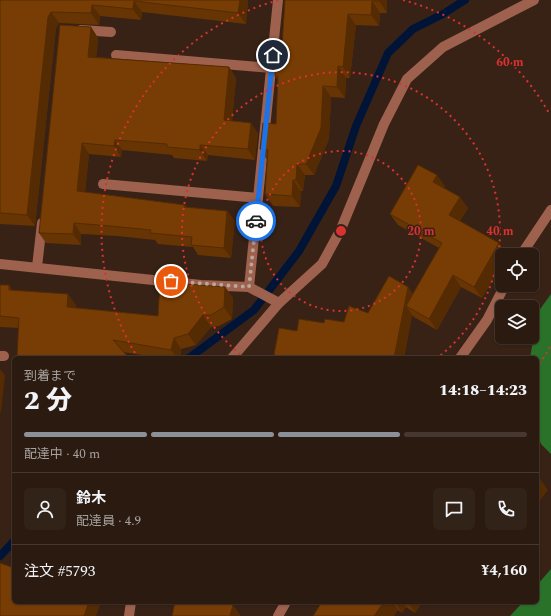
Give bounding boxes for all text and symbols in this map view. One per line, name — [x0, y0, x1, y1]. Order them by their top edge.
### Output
pin — [256, 38, 290, 72]
icon: home — [262, 44, 284, 66]
text: 60 m — [496, 53, 524, 72]
courier — [236, 201, 276, 241]
icon: car — [245, 210, 267, 232]
text: 20 m — [407, 222, 435, 241]
text: 40 m — [486, 222, 514, 241]
centre of rings — [334, 224, 348, 238]
map controls — [495, 248, 539, 344]
button: locate — [495, 248, 539, 292]
pin — [154, 264, 188, 298]
icon: bag — [160, 270, 182, 292]
button: layers — [495, 300, 539, 344]
text: 到着まで — [24, 366, 76, 386]
text: 14:18–14:23 — [439, 379, 527, 402]
text: 2 分 — [24, 381, 72, 421]
text: 配達中 · 40 m — [24, 444, 100, 464]
text: 鈴木 — [76, 487, 106, 510]
button: person — [24, 488, 66, 530]
button: chat — [433, 488, 475, 530]
button: phone — [485, 488, 527, 530]
text: 配達員 · 4.9 — [76, 511, 141, 531]
text: ¥4,160 — [481, 559, 527, 582]
text: 注文 #5793 — [24, 560, 95, 583]

